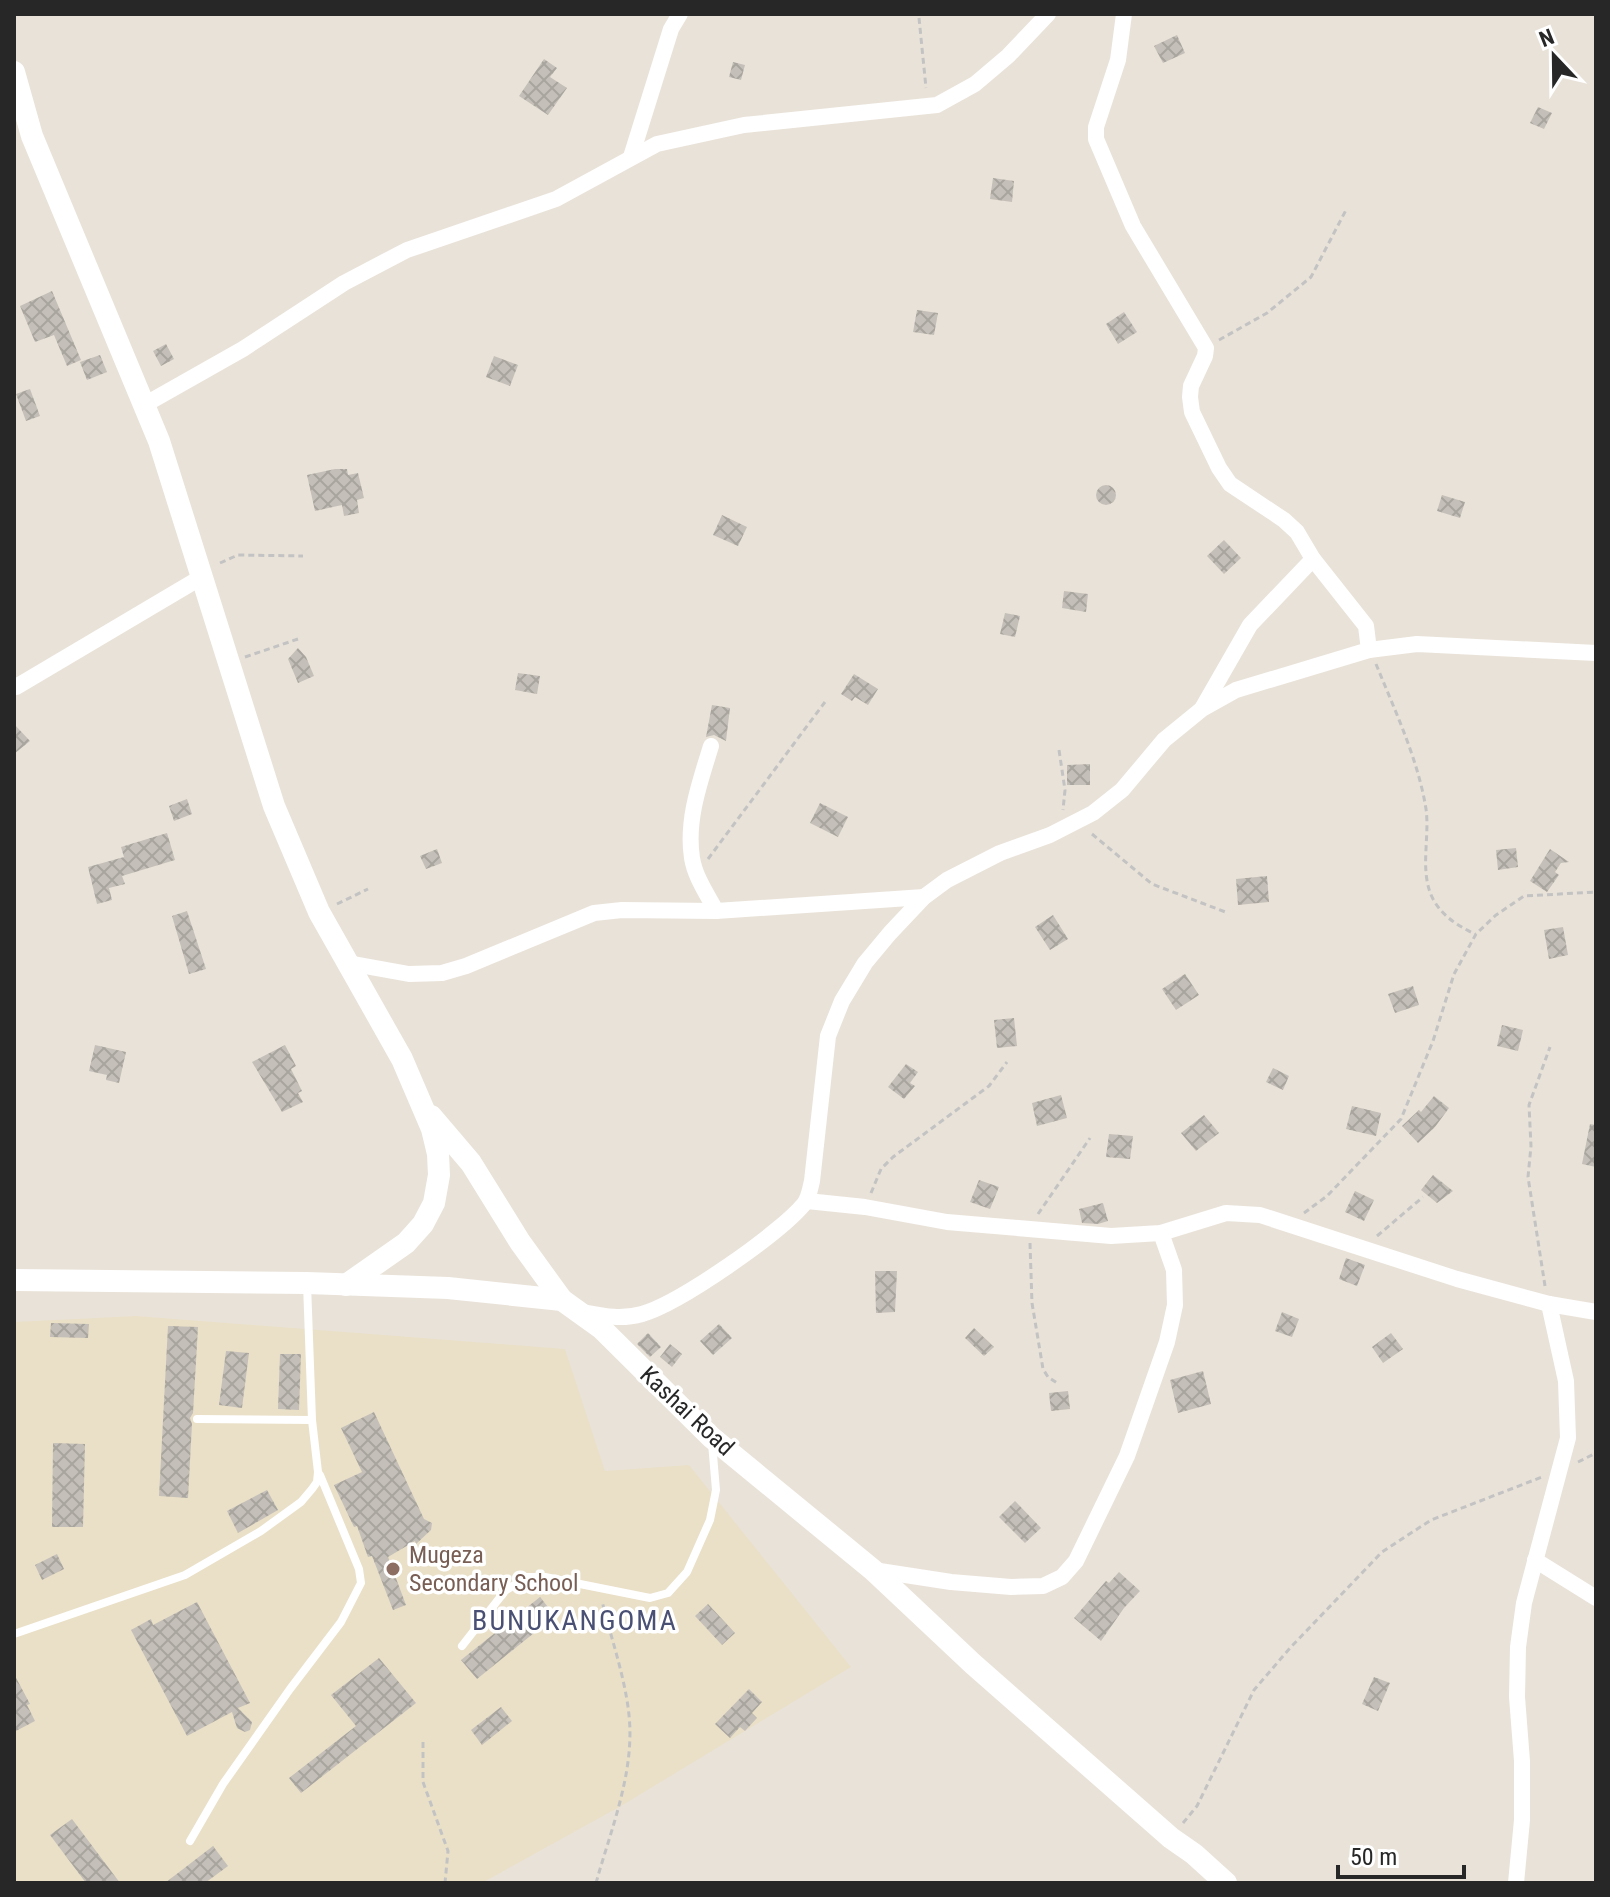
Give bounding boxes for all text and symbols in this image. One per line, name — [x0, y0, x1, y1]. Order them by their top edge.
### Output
north arrow — [1514, 16, 1594, 96]
text: N — [1536, 24, 1558, 52]
street label: Kashai Road — [634, 1361, 740, 1461]
place label: Mugeza Secondary School — [409, 1541, 579, 1597]
marker: Mugeza Secondary School — [384, 1560, 402, 1578]
district label: BUNUKANGOMA — [472, 1604, 678, 1637]
scale bar — [1338, 1829, 1464, 1879]
text: 50 m — [1350, 1843, 1397, 1871]

